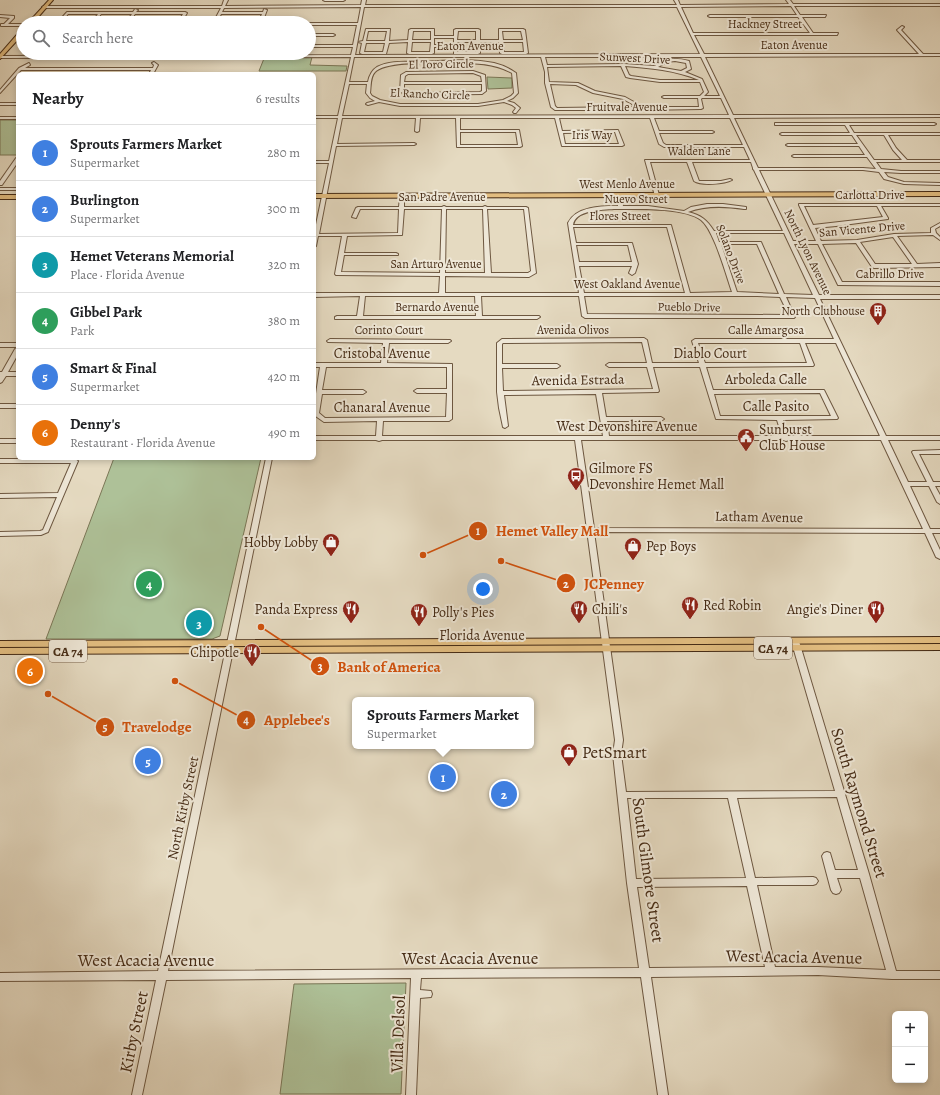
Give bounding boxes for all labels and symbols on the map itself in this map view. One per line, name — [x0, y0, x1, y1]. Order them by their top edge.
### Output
street label: Hackney Street — [728, 16, 802, 32]
street label: Eaton Avenue — [760, 37, 828, 53]
street label: Eaton Avenue — [436, 38, 504, 54]
street label: Sunwest Drive — [599, 48, 671, 68]
street label: El Toro Circle — [408, 55, 474, 73]
street label: El Rancho Circle — [390, 85, 470, 103]
street label: Fruitvale Avenue — [586, 99, 668, 115]
street label: Iris Way — [572, 127, 613, 143]
street label: Walden Lane — [666, 143, 731, 159]
street label: West Menlo Avenue — [578, 176, 675, 192]
street label: Carlotta Drive — [835, 187, 905, 203]
street label: San Padre Avenue — [398, 189, 486, 205]
street label: Nuevo Street — [604, 191, 668, 207]
street label: North Lyon Avenue — [780, 206, 836, 298]
street label: Flores Street — [589, 208, 651, 224]
street label: San Vicente Drive — [818, 217, 906, 241]
street label: Solano Drive — [712, 222, 750, 286]
street label: San Arturo Avenue — [390, 256, 482, 272]
street label: Cabrillo Drive — [856, 266, 924, 282]
street label: West Oakland Avenue — [573, 276, 680, 292]
street label: Pueblo Drive — [657, 298, 721, 316]
street label: Bernardo Avenue — [395, 299, 479, 315]
building icon: North Clubhouse — [868, 301, 888, 326]
place label: North Clubhouse — [781, 303, 865, 319]
street label: Corinto Court — [355, 322, 423, 338]
street label: Avenida Olivos — [536, 322, 609, 338]
street label: Calle Amargosa — [728, 322, 804, 338]
street label: Cristobal Avenue — [334, 344, 430, 363]
street label: Diablo Court — [673, 344, 747, 363]
street label: Avenida Estrada — [530, 370, 625, 390]
street label: Arboleda Calle — [724, 370, 807, 389]
street label: Calle Pasito — [743, 397, 809, 416]
street label: Chanaral Avenue — [334, 398, 430, 417]
street label: West Devonshire Avenue — [555, 417, 698, 436]
place label: Sunburst Club House — [759, 420, 825, 455]
public building icon: Sunburst Club House — [736, 427, 756, 452]
place label: Gilmore FS Devonshire Hemet Mall — [589, 459, 725, 494]
bus stop icon: Gilmore FS Devonshire Hemet Mall — [566, 466, 586, 491]
street label: Latham Avenue — [715, 507, 803, 527]
callout: Hemet Valley Mall — [468, 517, 616, 544]
text: Hemet Valley Mall — [496, 521, 608, 541]
text: 1 — [476, 523, 481, 539]
shop icon: Hobby Lobby — [321, 532, 341, 557]
place label: Hobby Lobby — [243, 533, 319, 552]
shop icon: Pep Boys — [623, 536, 643, 561]
place label: Pep Boys — [646, 537, 696, 556]
pin: 4 — [136, 569, 162, 599]
callout: JCPenney — [556, 570, 652, 597]
text: JCPenney — [584, 574, 645, 594]
text: 2 — [563, 576, 569, 592]
your location — [473, 579, 493, 599]
restaurant icon: Red Robin — [680, 595, 700, 620]
place label: Red Robin — [703, 596, 762, 615]
restaurant icon: Panda Express — [341, 599, 361, 624]
restaurant icon: Chili's — [569, 599, 589, 624]
restaurant icon: Angie's Diner — [866, 599, 886, 624]
place label: Panda Express — [254, 600, 338, 619]
place label: Chili's — [592, 600, 628, 619]
place label: Angie's Diner — [786, 600, 864, 619]
restaurant icon: Polly's Pies — [409, 602, 429, 627]
place label: Polly's Pies — [432, 603, 494, 622]
pin: 3 — [186, 608, 212, 638]
street label: Florida Avenue — [439, 626, 525, 645]
road number: CA 74 — [754, 637, 792, 659]
road number: CA 74 — [49, 640, 87, 662]
restaurant icon: Chipotle — [242, 642, 262, 667]
place label: Chipotle — [190, 643, 239, 662]
callout: Bank of America — [310, 653, 449, 680]
pin: 6 — [17, 656, 43, 686]
text: Bank of America — [337, 657, 442, 677]
text: 3 — [317, 659, 323, 675]
callout: Applebee's — [236, 706, 337, 733]
text: Applebee's — [263, 710, 330, 730]
text: 4 — [243, 712, 249, 728]
callout: Travelodge — [95, 713, 200, 740]
text: Travelodge — [122, 717, 192, 737]
text: 5 — [102, 719, 108, 735]
street label: South Raymond Street — [825, 725, 893, 881]
place label: PetSmart — [582, 741, 647, 764]
shop icon: PetSmart — [559, 742, 579, 767]
pin: 5 — [135, 746, 161, 776]
street label: North Kirby Street — [163, 754, 203, 862]
pin: 1 — [430, 762, 456, 792]
pin: 2 — [491, 779, 517, 809]
street label: South Gilmore Street — [626, 796, 670, 944]
street label: West Acacia Avenue — [725, 944, 862, 970]
street label: West Acacia Avenue — [401, 947, 538, 970]
street label: West Acacia Avenue — [77, 949, 214, 972]
street label: Kirby Street — [114, 989, 154, 1075]
street label: Villa Delsol — [385, 995, 411, 1074]

